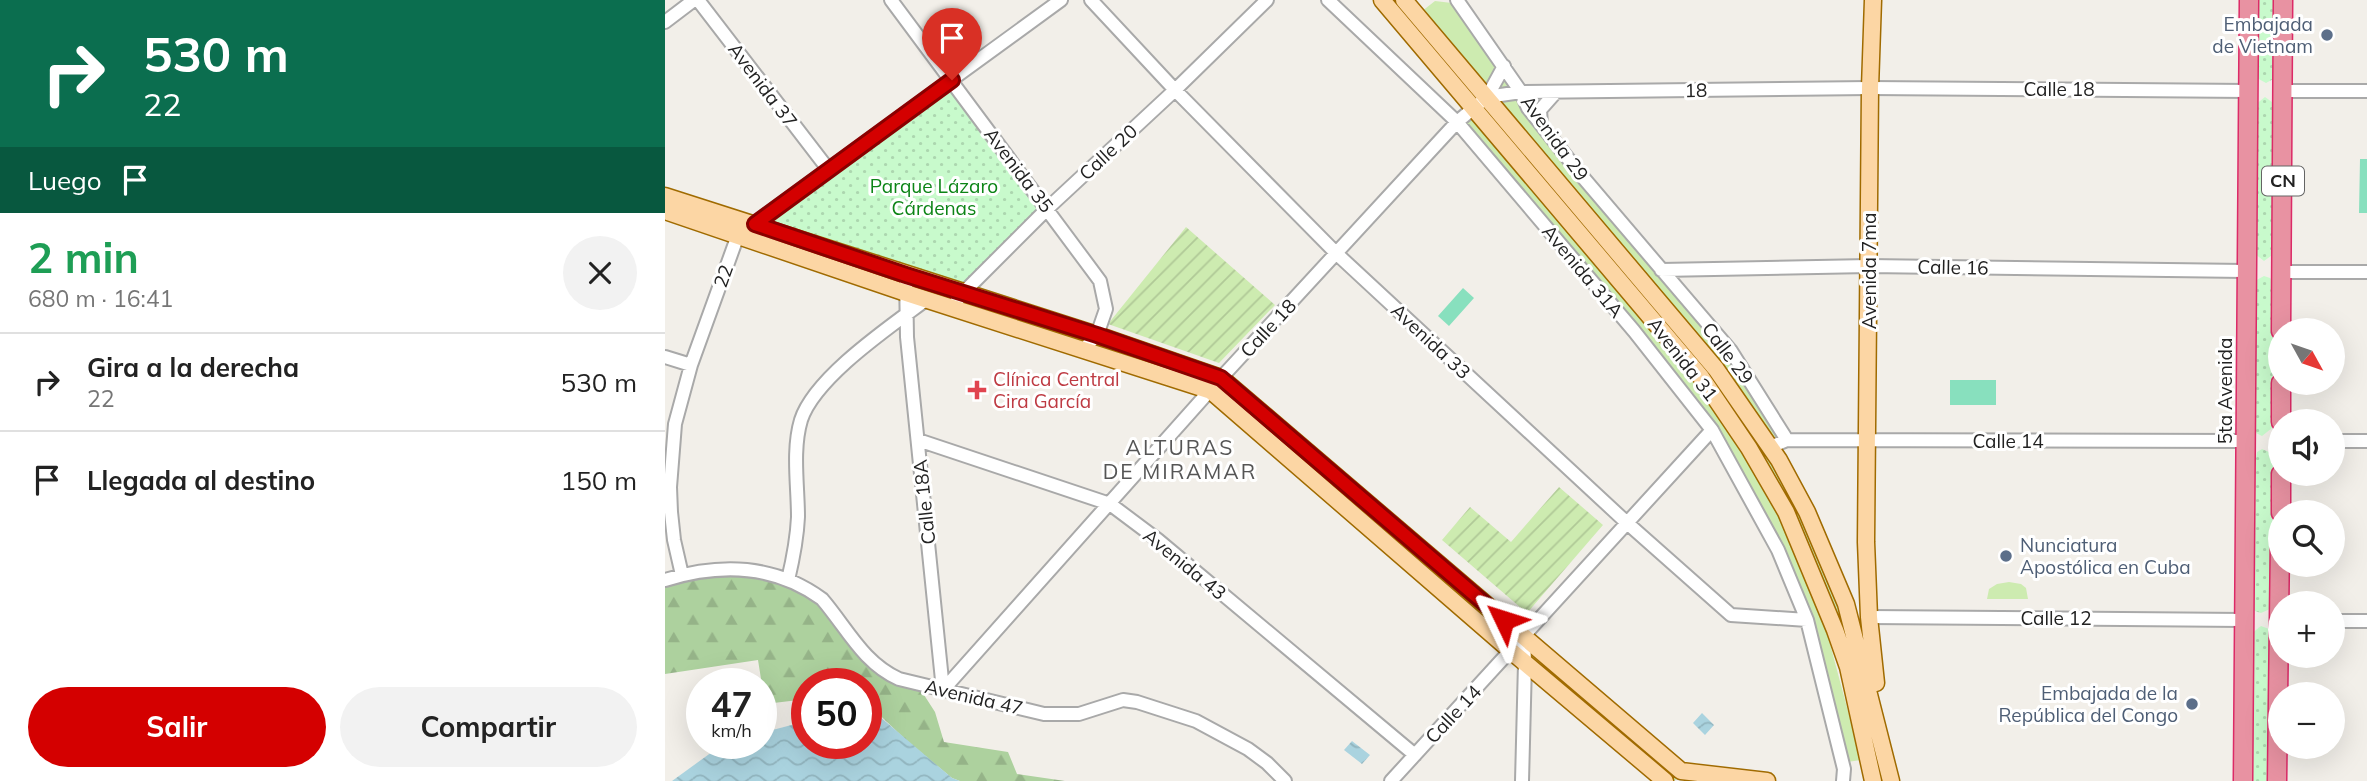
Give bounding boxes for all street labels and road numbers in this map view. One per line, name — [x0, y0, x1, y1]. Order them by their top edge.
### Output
street label: Avenida 37 — [723, 38, 803, 132]
street label: Calle 18 — [2023, 77, 2095, 101]
street label: 18 — [1684, 78, 1708, 102]
street label: Avenida 29 — [1516, 91, 1594, 185]
street label: Calle 20 — [1074, 119, 1142, 185]
street label: Avenida 35 — [979, 123, 1059, 217]
road number: CN — [2262, 166, 2304, 196]
street label: Avenida 7ma — [1857, 213, 1881, 329]
street label: Avenida 31A — [1537, 220, 1629, 322]
street label: Calle 16 — [1917, 254, 1989, 280]
street label: 22 — [708, 261, 738, 291]
street label: Calle 18 — [1235, 294, 1301, 362]
street label: Avenida 33 — [1386, 298, 1476, 384]
street label: Avenida 31 — [1643, 312, 1723, 406]
street label: Calle 29 — [1697, 317, 1759, 389]
street label: 5ta Avenida — [2213, 338, 2237, 444]
street label: Calle 14 — [1972, 429, 2044, 453]
street label: Calle 18A — [908, 458, 940, 546]
street label: Avenida 43 — [1139, 523, 1231, 605]
street label: Calle 12 — [2020, 606, 2092, 630]
street label: Avenida 47 — [923, 674, 1025, 720]
street label: Calle 14 — [1420, 680, 1486, 748]

